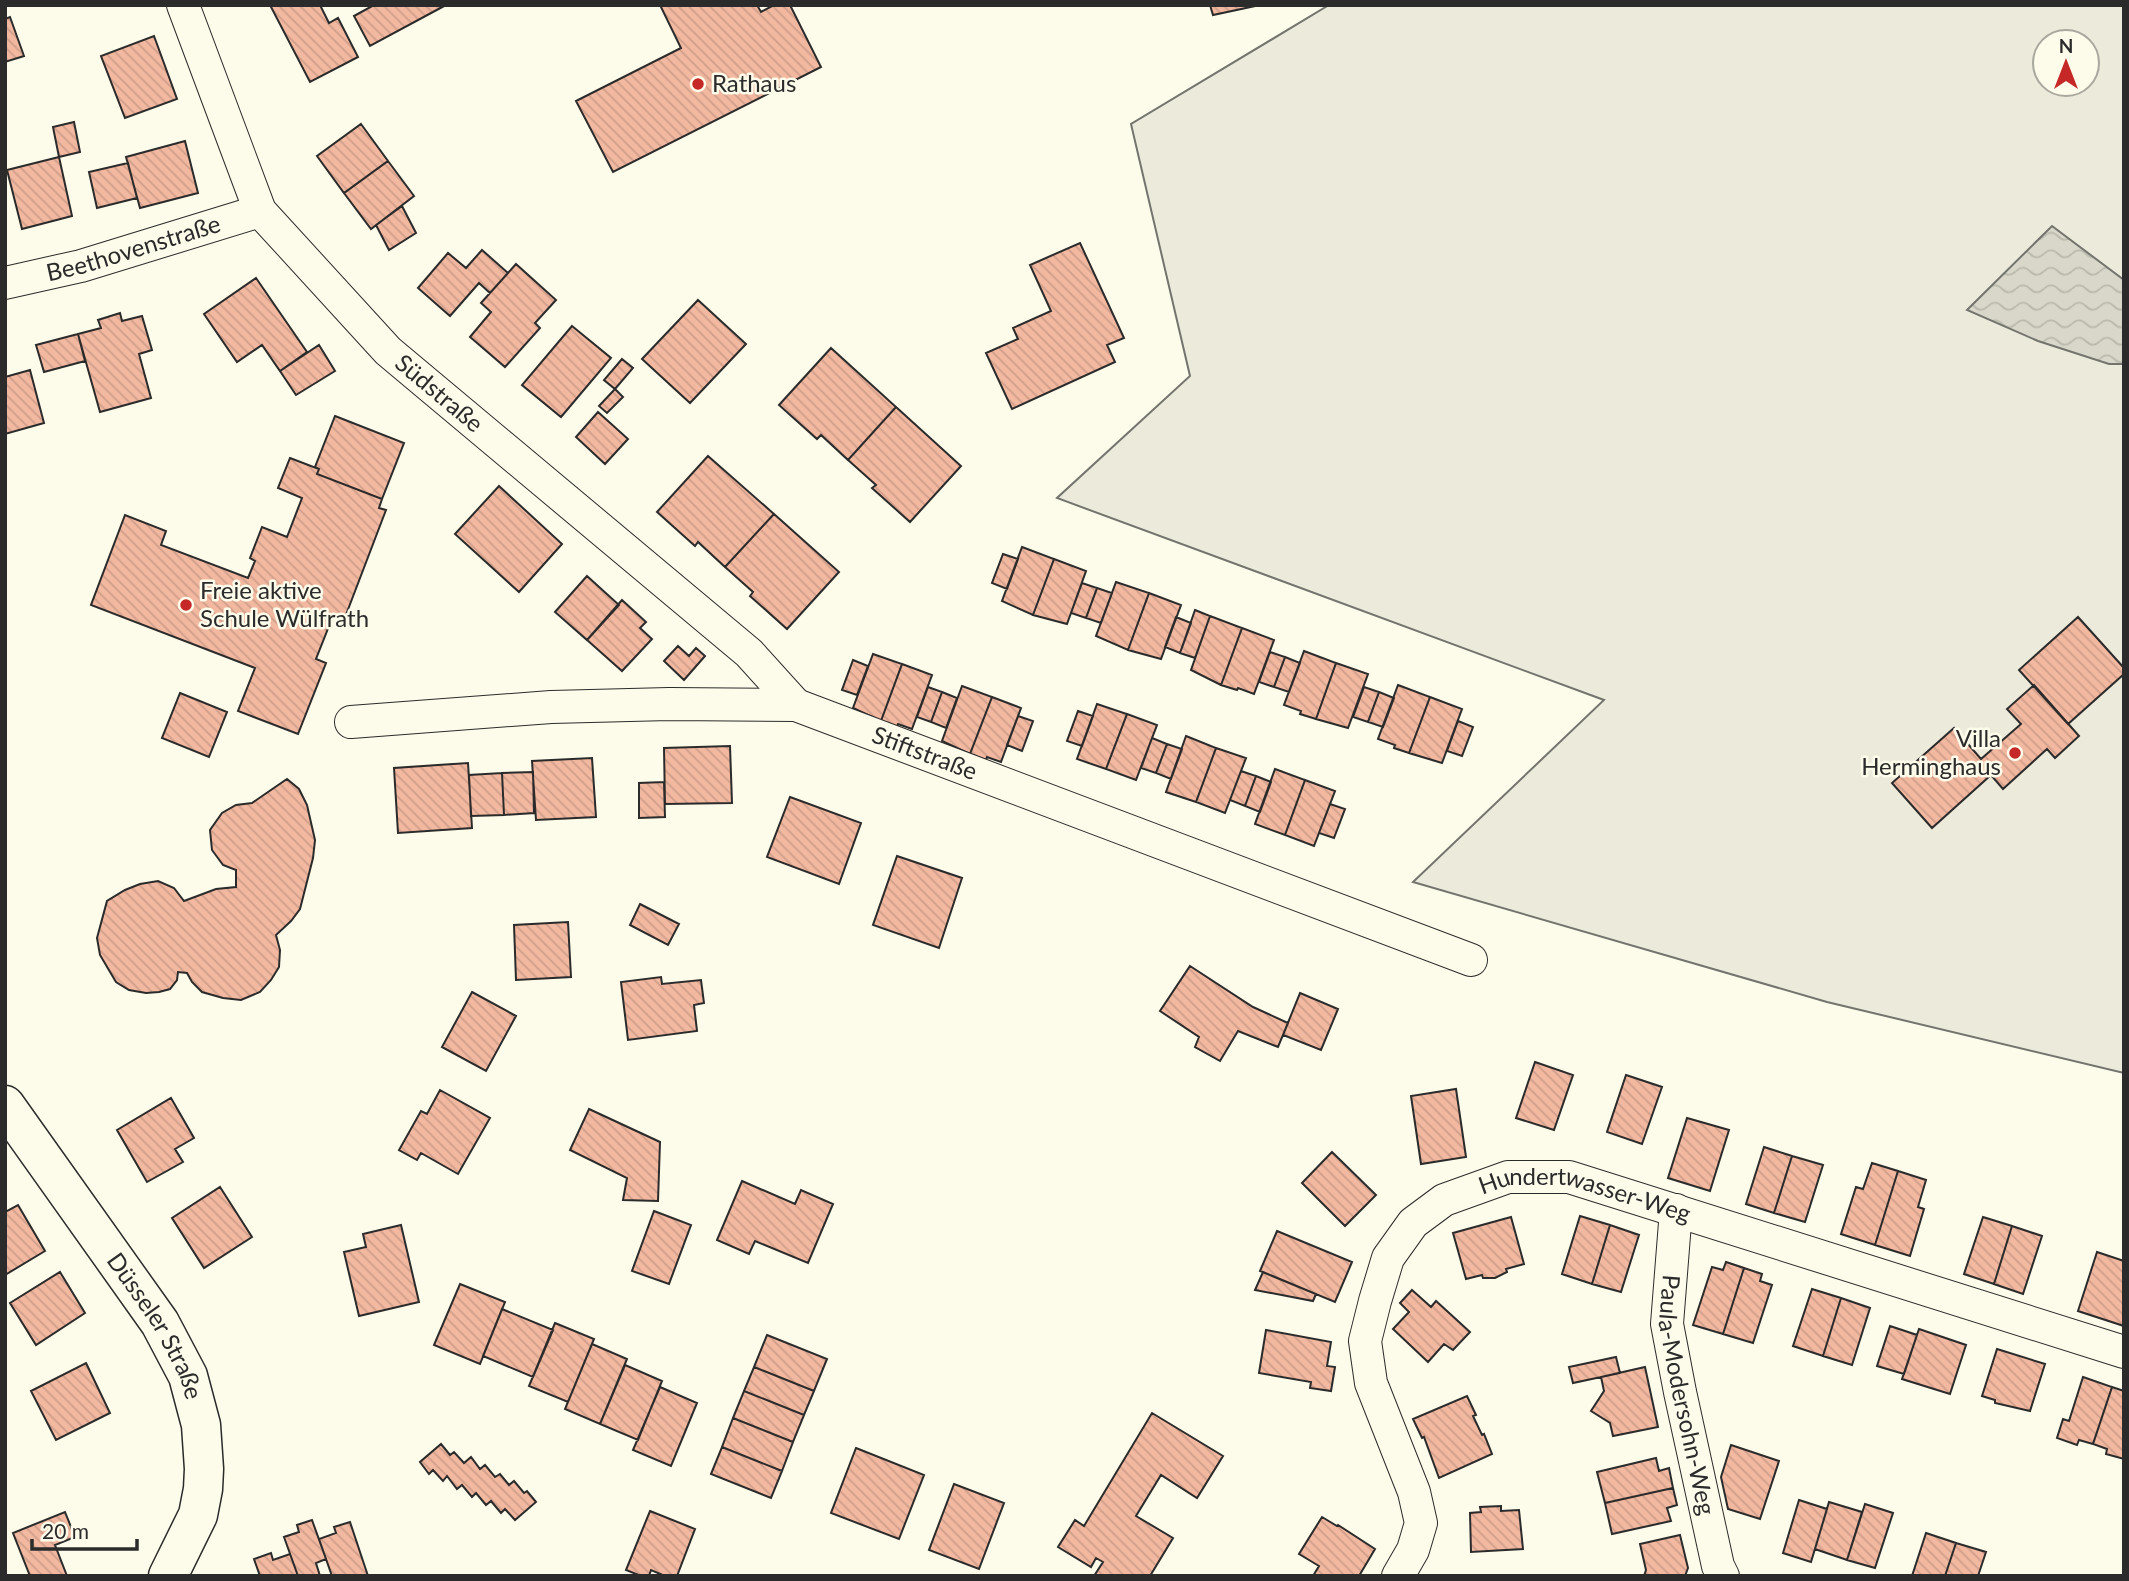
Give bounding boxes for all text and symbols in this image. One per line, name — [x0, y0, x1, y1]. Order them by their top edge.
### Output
north arrow — [2031, 28, 2101, 98]
text: N — [2059, 34, 2073, 57]
place label: Rathaus — [712, 68, 796, 97]
marker: Rathaus — [690, 76, 706, 92]
street label: Beethovenstraße — [43, 208, 224, 286]
street label: Südstraße — [390, 347, 490, 437]
place label: Freie aktive Schule Wülfrath — [200, 575, 369, 632]
marker: Freie aktive Schule Wülfrath — [178, 597, 194, 613]
street label: Stiftstraße — [869, 719, 982, 785]
place label: Villa Herminghaus — [1861, 723, 2001, 780]
marker: Villa Herminghaus — [2007, 745, 2023, 761]
street label: Hundertwasser-Weg — [1474, 1161, 1695, 1227]
street label: Düsseler Straße — [102, 1247, 209, 1402]
street label: Paula-Modersohn-Weg — [1653, 1274, 1722, 1517]
scale bar — [32, 1508, 136, 1552]
text: 20 m — [42, 1518, 89, 1543]

